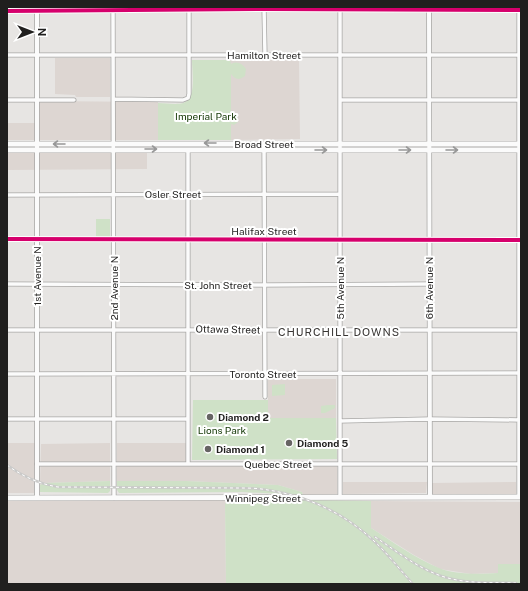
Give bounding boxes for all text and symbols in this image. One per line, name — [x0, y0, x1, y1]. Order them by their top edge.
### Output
north arrow — [12, 12, 52, 52]
text: N — [36, 28, 48, 36]
street label: Hamilton Street — [227, 49, 301, 61]
park label: Imperial Park — [175, 110, 237, 122]
street label: Broad Street — [234, 138, 294, 150]
one-way arrow — [204, 139, 217, 147]
one-way arrow — [53, 140, 66, 148]
one-way arrow — [144, 145, 157, 153]
one-way arrow — [314, 146, 327, 154]
one-way arrow — [398, 146, 411, 154]
one-way arrow — [445, 146, 458, 154]
street label: Osler Street — [145, 188, 201, 200]
street label: Halifax Street — [231, 225, 297, 237]
street label: 1st Avenue N — [31, 246, 43, 306]
street label: 2nd Avenue N — [108, 256, 120, 320]
street label: 5th Avenue N — [334, 257, 346, 319]
street label: 6th Avenue N — [423, 257, 435, 319]
street label: St. John Street — [184, 279, 252, 291]
street label: Ottawa Street — [196, 322, 261, 336]
district label: CHURCHILL DOWNS — [278, 326, 400, 338]
street label: Toronto Street — [230, 368, 297, 380]
place label: Diamond 2 — [218, 411, 269, 423]
marker: Diamond 2 — [205, 412, 215, 422]
park label: Lions Park — [198, 424, 247, 436]
place label: Diamond 5 — [297, 437, 349, 449]
marker: Diamond 5 — [284, 438, 294, 448]
place label: Diamond 1 — [216, 443, 265, 455]
marker: Diamond 1 — [203, 444, 213, 454]
street label: Quebec Street — [244, 458, 312, 470]
street label: Winnipeg Street — [225, 492, 301, 504]

